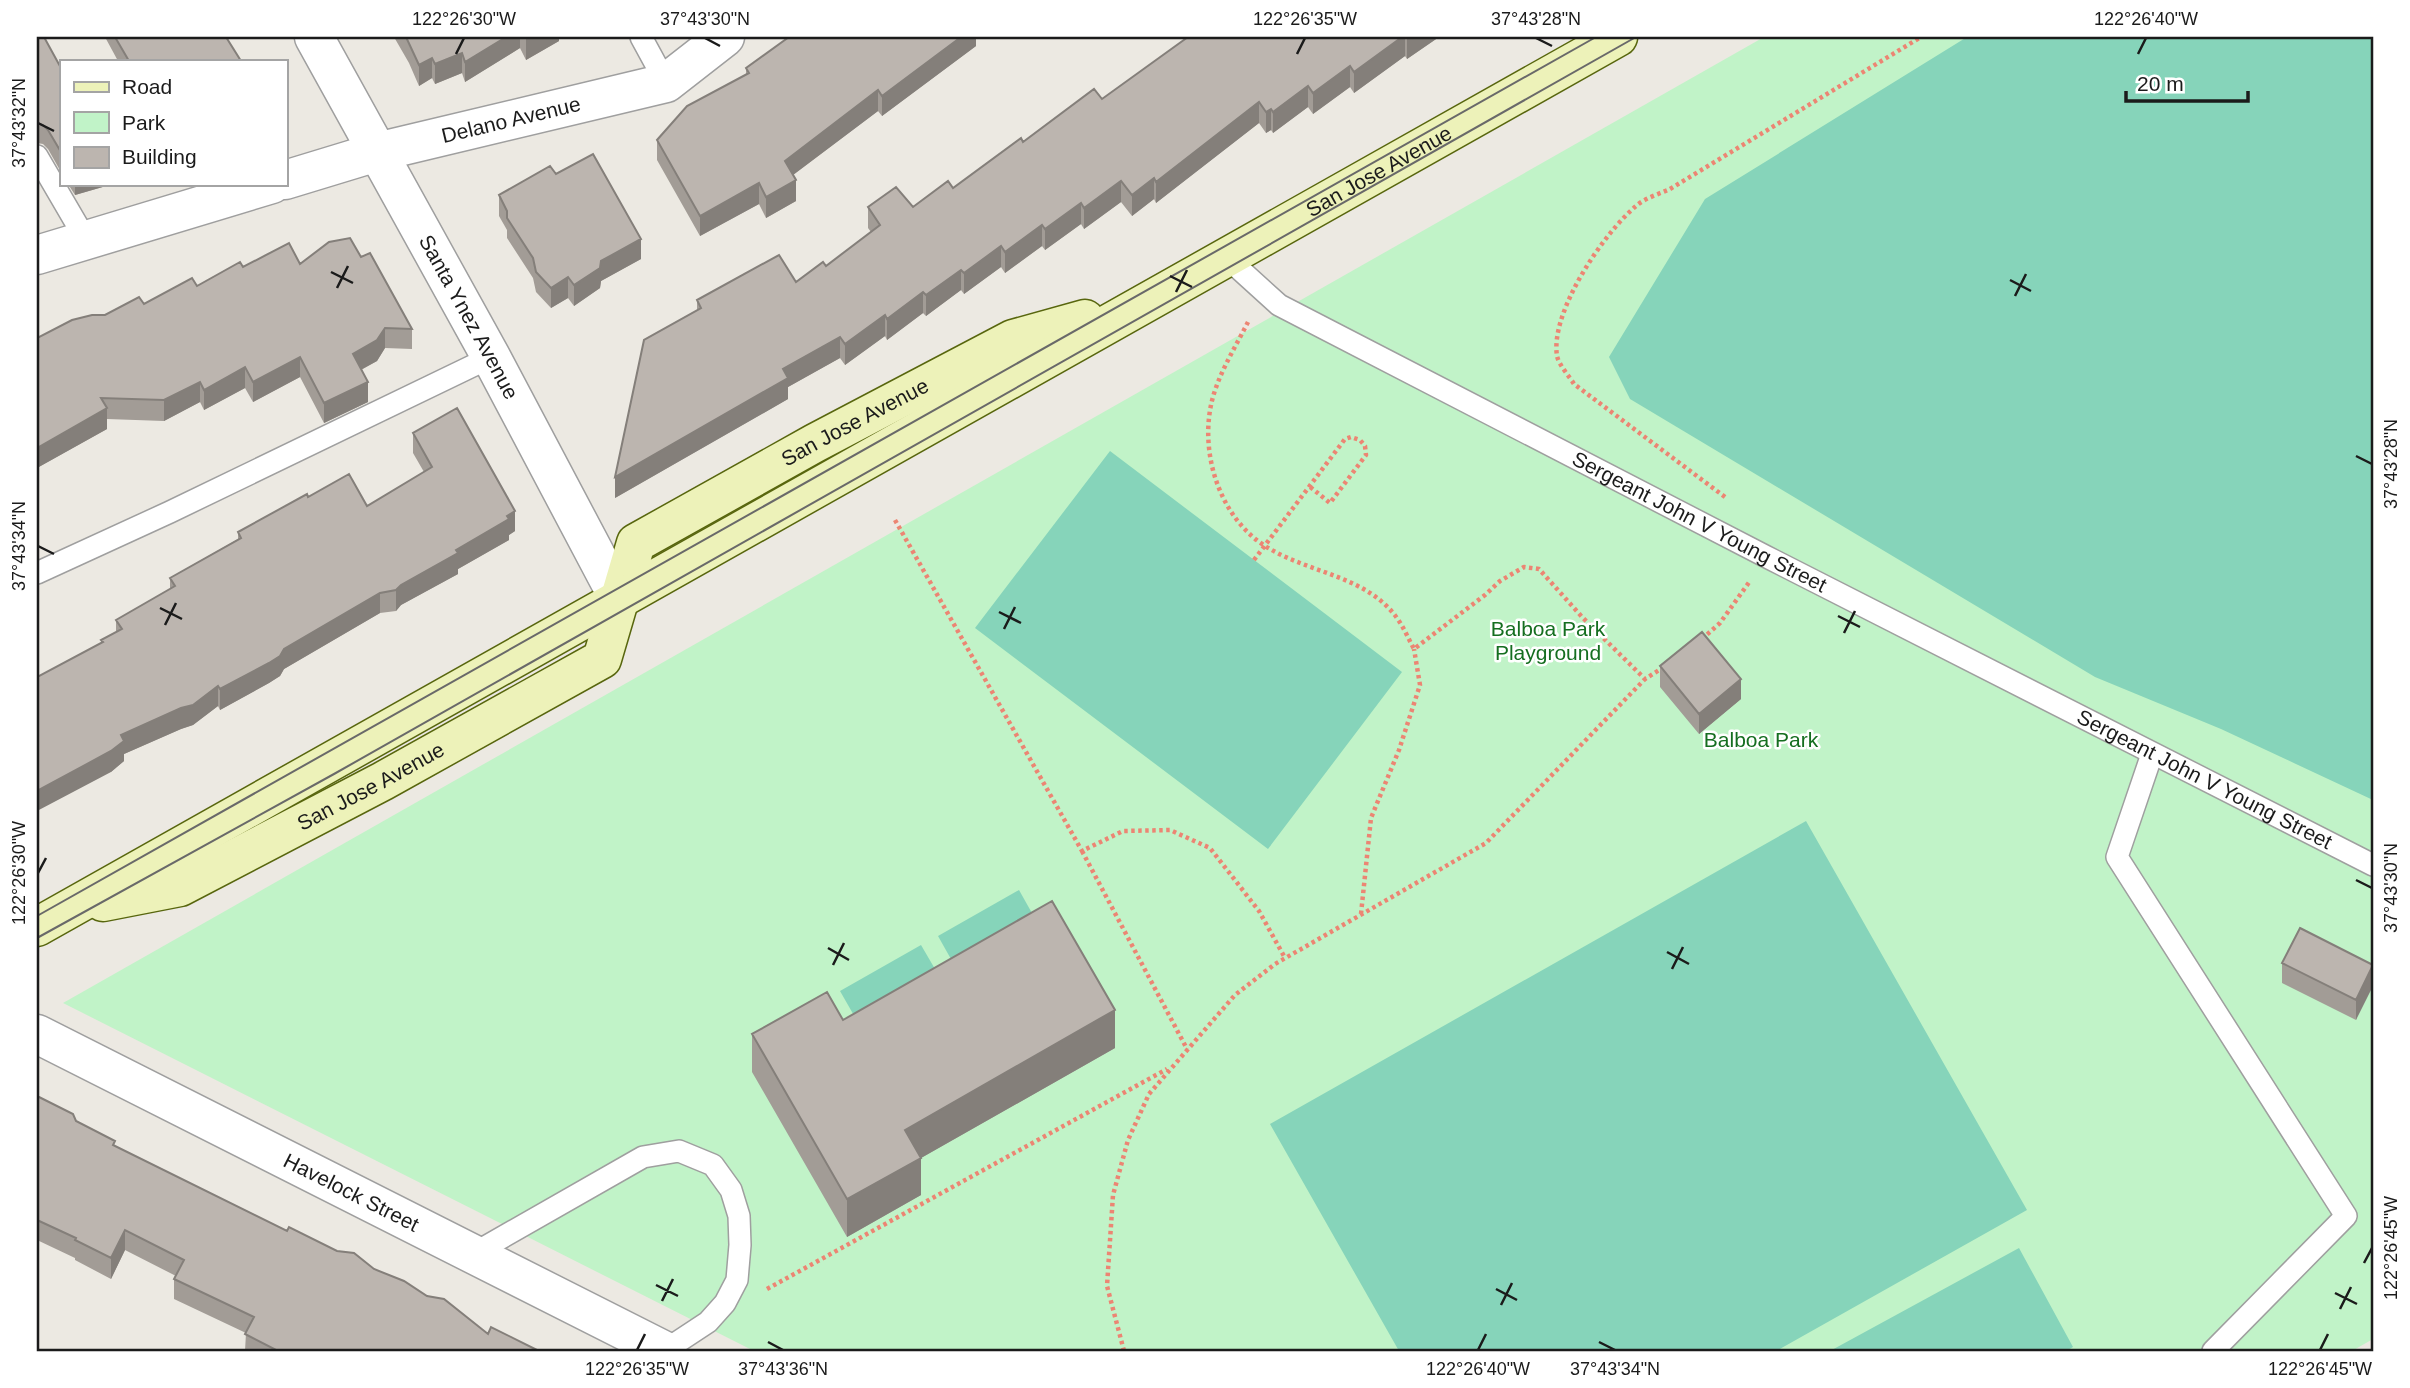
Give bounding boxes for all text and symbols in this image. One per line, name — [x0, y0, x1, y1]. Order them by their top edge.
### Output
text: 122°26'30"W — [412, 9, 516, 29]
text: 37°43'30"N — [660, 9, 750, 29]
text: 122°26'35"W — [1253, 9, 1357, 29]
text: 37°43'28"N — [1491, 9, 1581, 29]
text: 122°26'40"W — [2094, 9, 2198, 29]
legend — [60, 60, 287, 186]
scale bar — [2126, 60, 2249, 104]
text: 20 m — [2137, 72, 2184, 95]
text: Road — [122, 75, 172, 98]
text: 37°43'32"N — [9, 78, 29, 168]
street label: Delano Avenue — [439, 92, 583, 147]
text: Park — [122, 111, 166, 134]
street label: San Jose Avenue — [1302, 121, 1455, 221]
text: Building — [122, 145, 197, 168]
street label: Santa Ynez Avenue — [415, 231, 523, 403]
street label: San Jose Avenue — [777, 374, 932, 470]
text: 37°43'28"N — [2381, 419, 2401, 509]
street label: Sergeant John V Young Street — [1569, 447, 1831, 596]
text: 37°43'34"N — [9, 501, 29, 591]
park label: Balboa Park Playground — [1491, 617, 1606, 664]
street label: Sergeant John V Young Street — [2074, 705, 2336, 853]
park label: Balboa Park — [1704, 728, 1819, 751]
street label: San Jose Avenue — [293, 737, 448, 835]
text: 122°26'30"W — [9, 821, 29, 925]
text: 37°43'30"N — [2381, 843, 2401, 933]
street label: Havelock Street — [280, 1148, 423, 1236]
text: 122°26'45"W — [2381, 1196, 2401, 1300]
text: 122°26'35"W — [585, 1359, 689, 1379]
text: 37°43'36"N — [738, 1359, 828, 1379]
text: 122°26'40"W — [1426, 1359, 1530, 1379]
text: 37°43'34"N — [1570, 1359, 1660, 1379]
text: 122°26'45"W — [2268, 1359, 2372, 1379]

